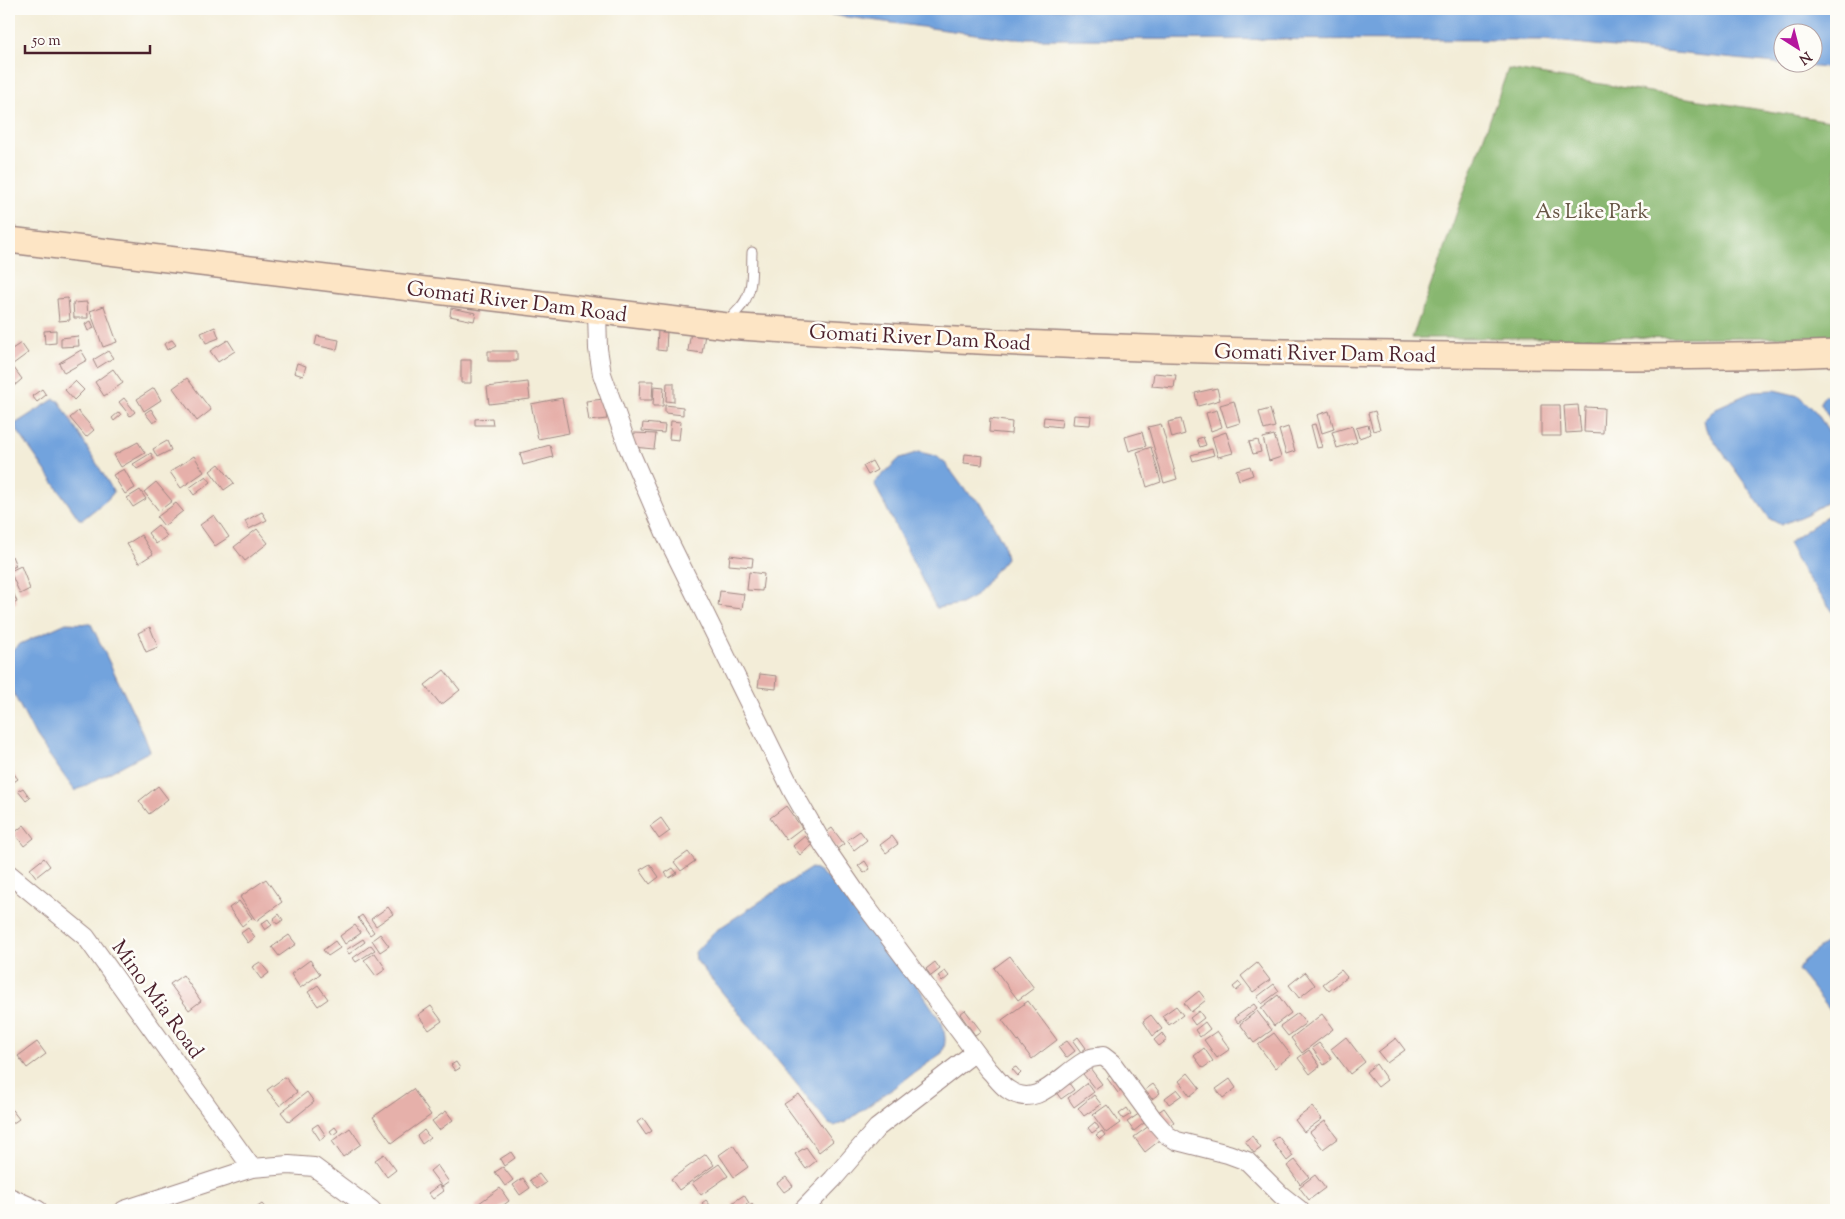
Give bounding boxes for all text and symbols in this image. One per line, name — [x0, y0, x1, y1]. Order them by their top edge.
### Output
scale bar — [25, 22, 150, 54]
north arrow — [1772, 22, 1822, 72]
text: 50 m — [31, 31, 61, 52]
text: N — [1794, 46, 1815, 68]
park label: As Like Park — [1535, 198, 1649, 228]
street label: Gomati River Dam Road — [405, 275, 629, 331]
street label: Gomati River Dam Road — [808, 318, 1032, 360]
street label: Gomati River Dam Road — [1214, 338, 1436, 372]
street label: Mino Mia Road — [103, 935, 210, 1066]

